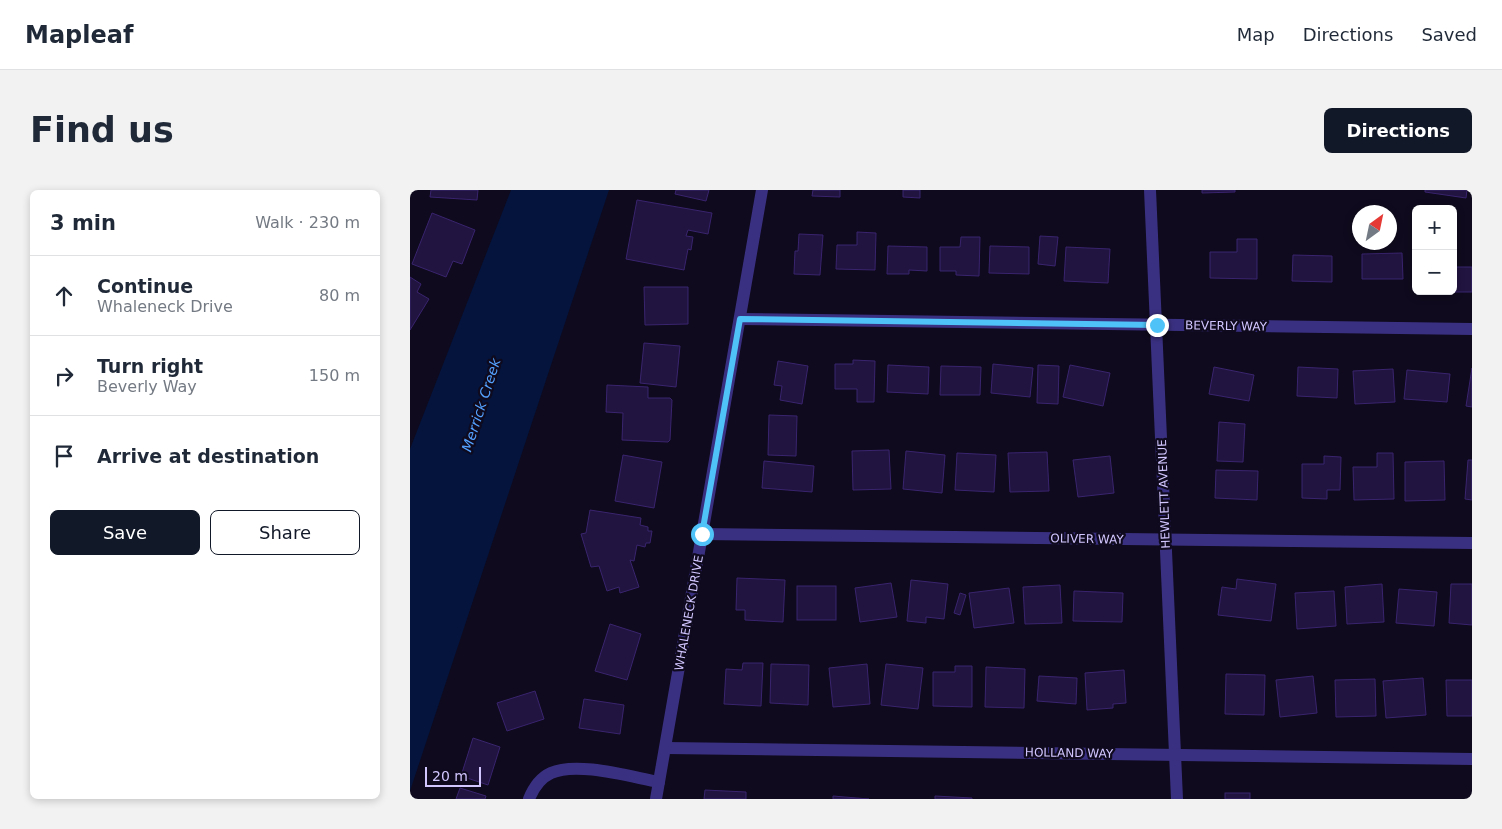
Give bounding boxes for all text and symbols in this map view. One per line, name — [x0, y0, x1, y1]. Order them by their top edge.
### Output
text: Mapleaf — [25, 21, 133, 49]
text: Map — [1237, 24, 1275, 45]
text: Directions — [1303, 24, 1393, 45]
text: Saved — [1421, 24, 1477, 45]
button: Directions — [1324, 108, 1472, 153]
text: Find us — [30, 110, 174, 150]
north arrow — [1352, 205, 1397, 250]
map controls — [1412, 205, 1457, 295]
button: + — [1412, 205, 1457, 250]
text: 3 min — [50, 211, 116, 235]
text: Walk · 230 m — [255, 213, 360, 232]
button: − — [1412, 250, 1457, 295]
text: Continue — [97, 275, 193, 297]
icon: ahead — [50, 282, 78, 310]
text: 80 m — [319, 286, 360, 305]
text: Whaleneck Drive — [97, 297, 233, 316]
route end — [1146, 314, 1169, 337]
street label: BEVERLY WAY — [1185, 318, 1268, 334]
text: Turn right — [97, 355, 203, 377]
water label: Merrick Creek — [458, 355, 504, 454]
icon: right — [50, 362, 78, 390]
text: 150 m — [309, 366, 360, 385]
text: Beverly Way — [97, 377, 197, 396]
street label: HEWLETT AVENUE — [1155, 439, 1173, 549]
icon: arrive — [50, 442, 78, 470]
text: Arrive at destination — [97, 445, 319, 467]
button: Save — [50, 510, 200, 555]
button: Share — [210, 510, 360, 555]
route start — [691, 523, 714, 546]
street label: OLIVER WAY — [1050, 531, 1124, 547]
street label: WHALENECK DRIVE — [672, 554, 706, 672]
street label: HOLLAND WAY — [1025, 745, 1114, 761]
scale bar — [425, 764, 481, 787]
text: 20 m — [432, 768, 468, 784]

